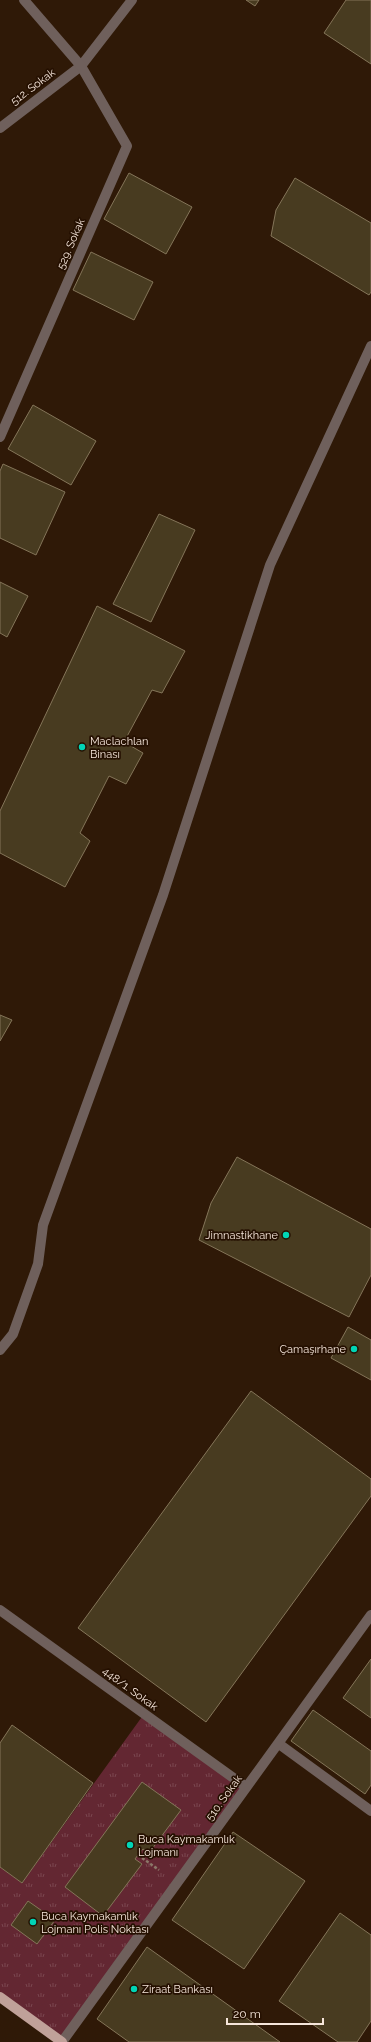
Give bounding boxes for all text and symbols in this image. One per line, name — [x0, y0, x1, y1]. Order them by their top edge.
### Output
street label: 512. Sokak — [8, 66, 58, 108]
street label: 529. Sokak — [54, 216, 88, 271]
place label: Maclachlan Binası — [90, 735, 148, 761]
marker: Maclachlan Binası — [77, 742, 87, 752]
place label: Jimnastikhane — [205, 1229, 279, 1242]
marker: Jimnastikhane — [281, 1230, 291, 1240]
place label: Çamaşırhane — [280, 1343, 347, 1356]
marker: Çamaşırhane — [349, 1344, 359, 1354]
street label: 448/1. Sokak — [100, 1665, 160, 1714]
street label: 510. Sokak — [203, 1773, 245, 1823]
place label: Buca Kaymakamlık Lojmanı — [138, 1833, 235, 1859]
marker: Buca Kaymakamlık Lojmanı — [125, 1840, 135, 1850]
place label: Buca Kaymakamlık Lojmanı Polis Noktası — [41, 1910, 149, 1936]
marker: Buca Kaymakamlık Lojmanı Polis Noktası — [28, 1917, 38, 1927]
place label: Ziraat Bankası — [142, 1983, 213, 1996]
marker: Ziraat Bankası — [129, 1984, 139, 1994]
scale bar — [227, 2000, 323, 2026]
text: 20 m — [233, 2007, 261, 2021]

